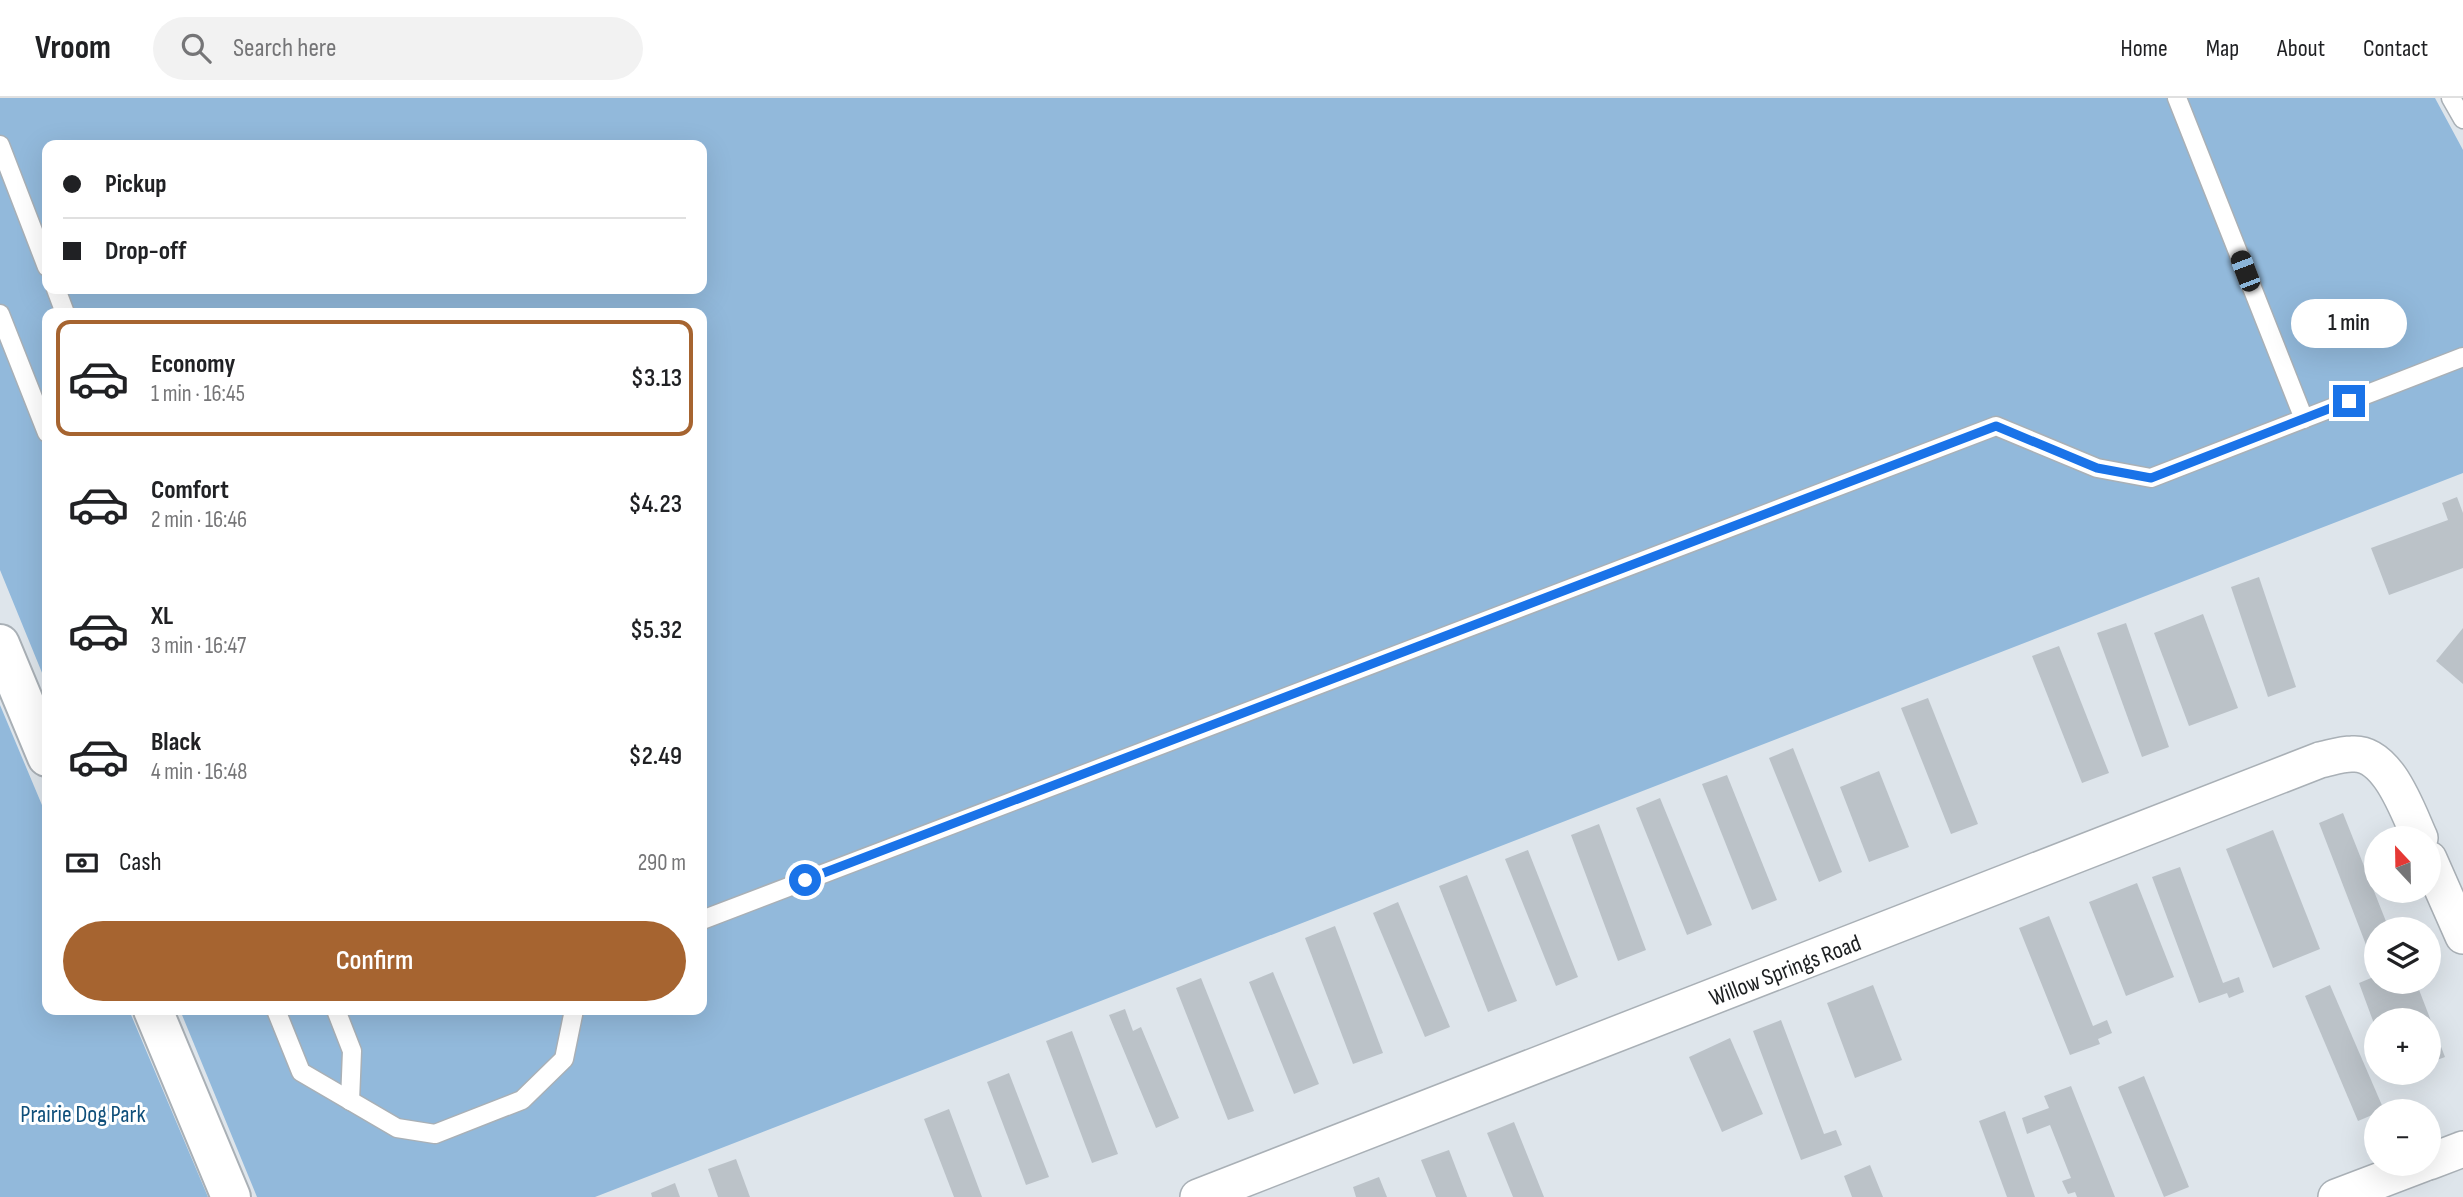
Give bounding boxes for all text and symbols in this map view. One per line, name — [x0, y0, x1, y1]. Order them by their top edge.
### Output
search box — [153, 17, 643, 80]
text: Vroom — [35, 28, 111, 68]
icon: search — [177, 29, 215, 67]
text: Search here — [233, 33, 336, 64]
text: Home — [2120, 34, 2168, 63]
text: Map — [2206, 34, 2239, 63]
text: About — [2277, 34, 2325, 63]
text: Contact — [2363, 34, 2428, 63]
text: Pickup — [105, 169, 167, 200]
text: Drop-off — [105, 236, 186, 267]
car — [2228, 248, 2263, 294]
callout: 1 min — [2291, 300, 2407, 348]
text: 1 min — [2328, 309, 2370, 337]
icon: car — [67, 347, 130, 410]
text: Economy — [151, 349, 235, 380]
text: $3.13 — [631, 363, 682, 394]
text: 1 min · 16:45 — [151, 380, 245, 408]
route end — [2333, 385, 2365, 417]
icon: car — [67, 473, 130, 536]
text: Comfort — [151, 475, 229, 506]
text: $4.23 — [629, 489, 682, 520]
text: 2 min · 16:46 — [151, 506, 247, 534]
icon: car — [67, 599, 130, 662]
text: XL — [151, 601, 173, 632]
text: $5.32 — [630, 615, 682, 646]
text: 3 min · 16:47 — [151, 632, 246, 660]
icon: car — [67, 725, 130, 788]
text: Black — [151, 727, 201, 758]
text: $2.49 — [629, 741, 682, 772]
text: 4 min · 16:48 — [151, 758, 247, 786]
north arrow — [2364, 826, 2441, 903]
map controls — [2364, 826, 2441, 1176]
icon: cash — [63, 844, 101, 882]
text: Cash — [119, 847, 162, 878]
text: 290 m — [638, 849, 686, 877]
route start — [789, 864, 821, 896]
button: layers — [2364, 917, 2441, 994]
button: Confirm — [63, 921, 686, 1001]
street label: Willow Springs Road — [1705, 928, 1865, 1013]
button: + — [2364, 1008, 2441, 1085]
button: − — [2364, 1099, 2441, 1176]
park label: Prairie Dog Park — [20, 1100, 146, 1129]

